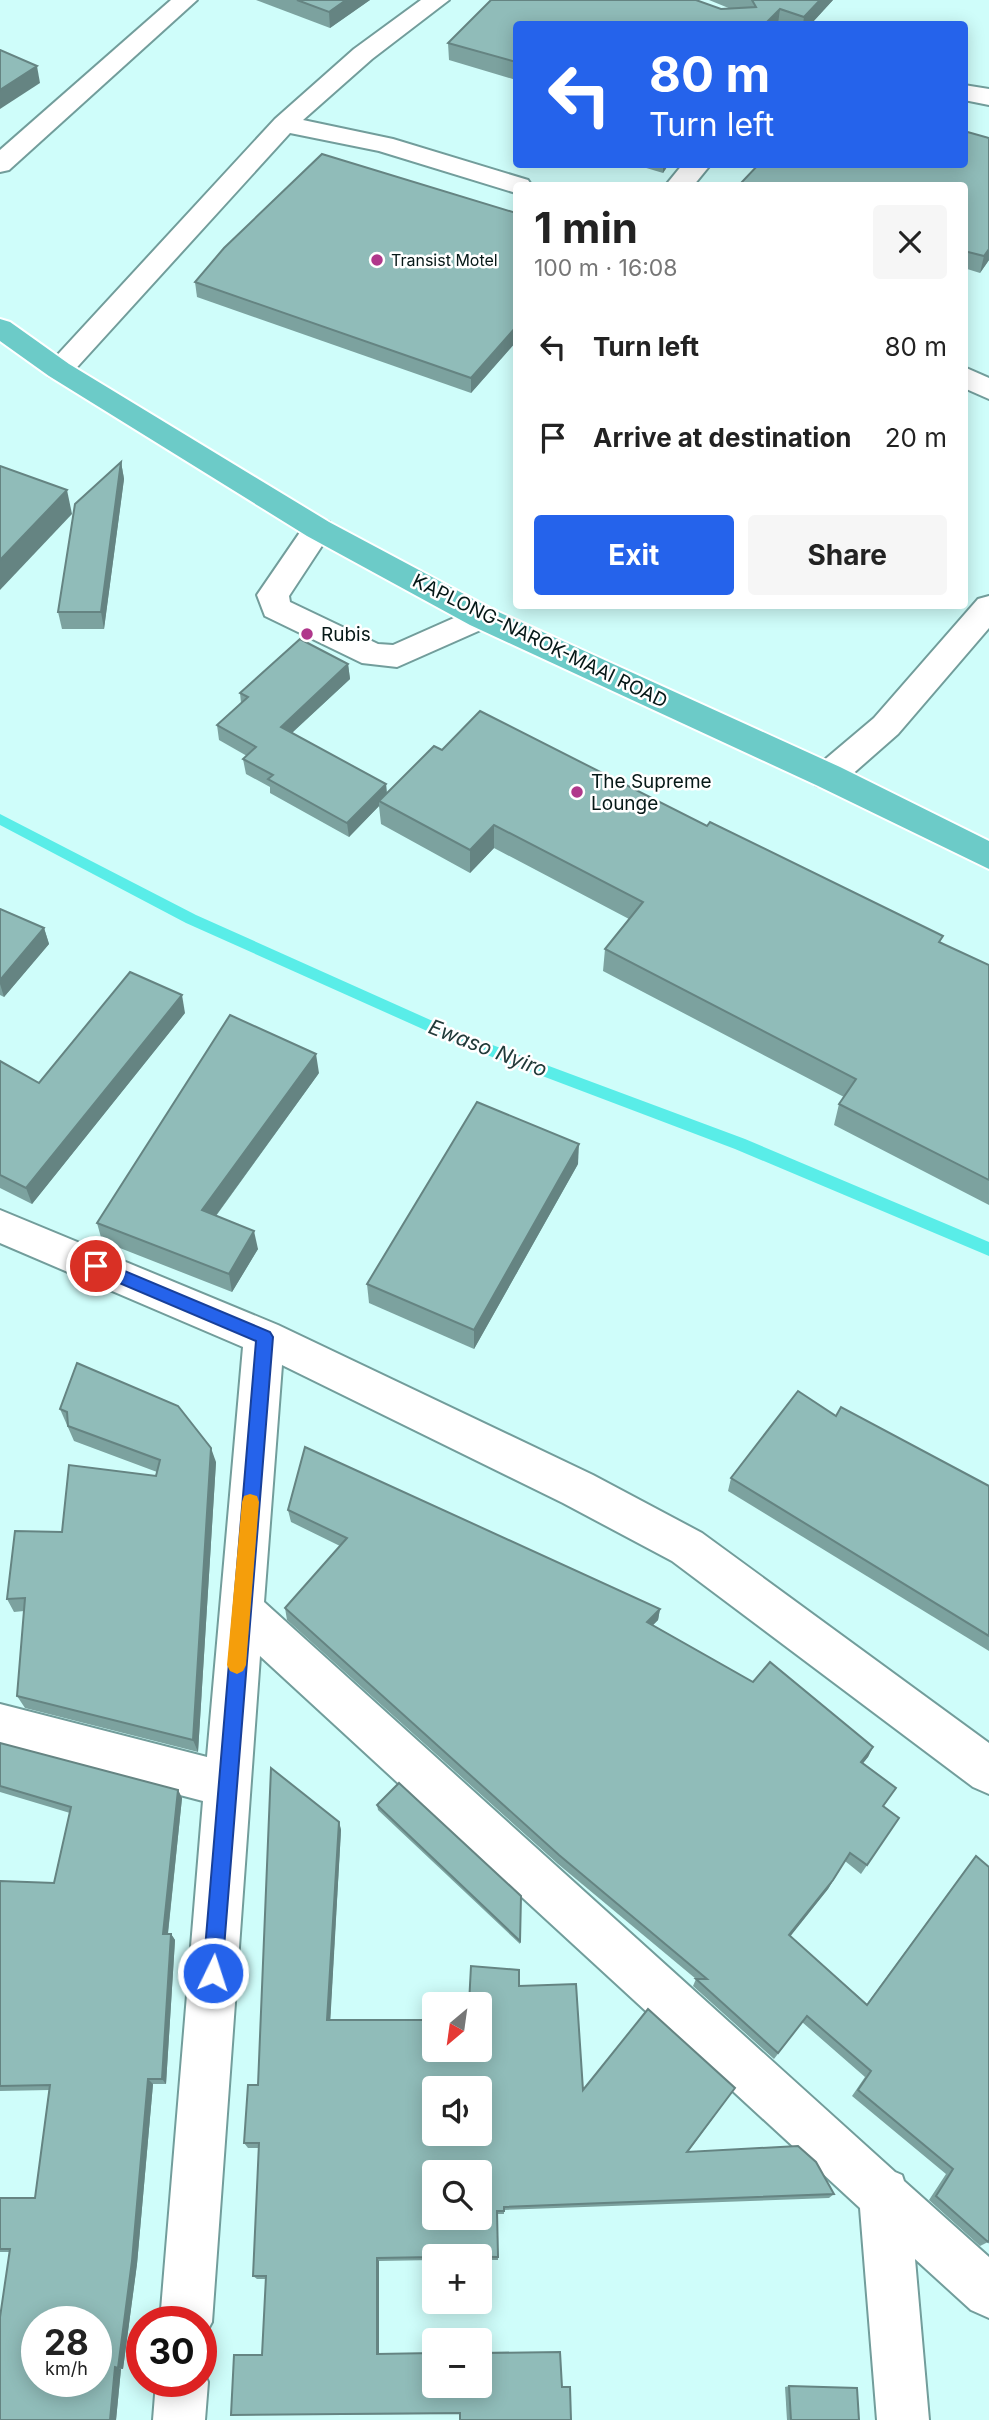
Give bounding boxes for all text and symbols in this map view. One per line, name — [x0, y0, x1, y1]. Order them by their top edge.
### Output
text: 80 m — [649, 45, 770, 104]
icon: left — [534, 49, 625, 140]
text: Turn left — [649, 105, 774, 144]
text: 1 min — [534, 202, 638, 253]
button: close — [873, 205, 947, 279]
place label: Transist Motel — [391, 250, 498, 270]
marker: Transist Motel — [369, 252, 385, 268]
text: 100 m · 16:08 — [534, 254, 678, 282]
icon: left — [534, 328, 572, 366]
text: Turn left — [593, 331, 699, 362]
text: 80 m — [884, 331, 947, 362]
icon: arrive — [534, 419, 572, 457]
text: Arrive at destination — [593, 422, 852, 453]
text: 20 m — [885, 422, 947, 453]
button: Exit — [534, 515, 734, 595]
button: Share — [748, 515, 947, 595]
street label: KAPLONG-NAROK-MAAI ROAD — [409, 569, 671, 713]
place label: Rubis — [321, 623, 371, 646]
marker: Rubis — [299, 626, 315, 642]
place label: The Supreme Lounge — [591, 770, 712, 815]
marker: The Supreme Lounge — [569, 784, 585, 800]
water label: Ewaso Nyiro — [425, 1014, 551, 1082]
pin — [66, 1236, 126, 1296]
icon: arrive — [77, 1247, 115, 1285]
position arrow — [176, 1936, 250, 2010]
north arrow — [422, 1992, 492, 2062]
map controls — [422, 1992, 492, 2398]
button: sound — [422, 2076, 492, 2146]
button: search — [422, 2160, 492, 2230]
button: + — [422, 2244, 492, 2314]
speed limit sign: 30 — [126, 2306, 217, 2397]
text: 28 — [44, 2321, 89, 2363]
button: − — [422, 2328, 492, 2398]
text: km/h — [45, 2358, 88, 2379]

